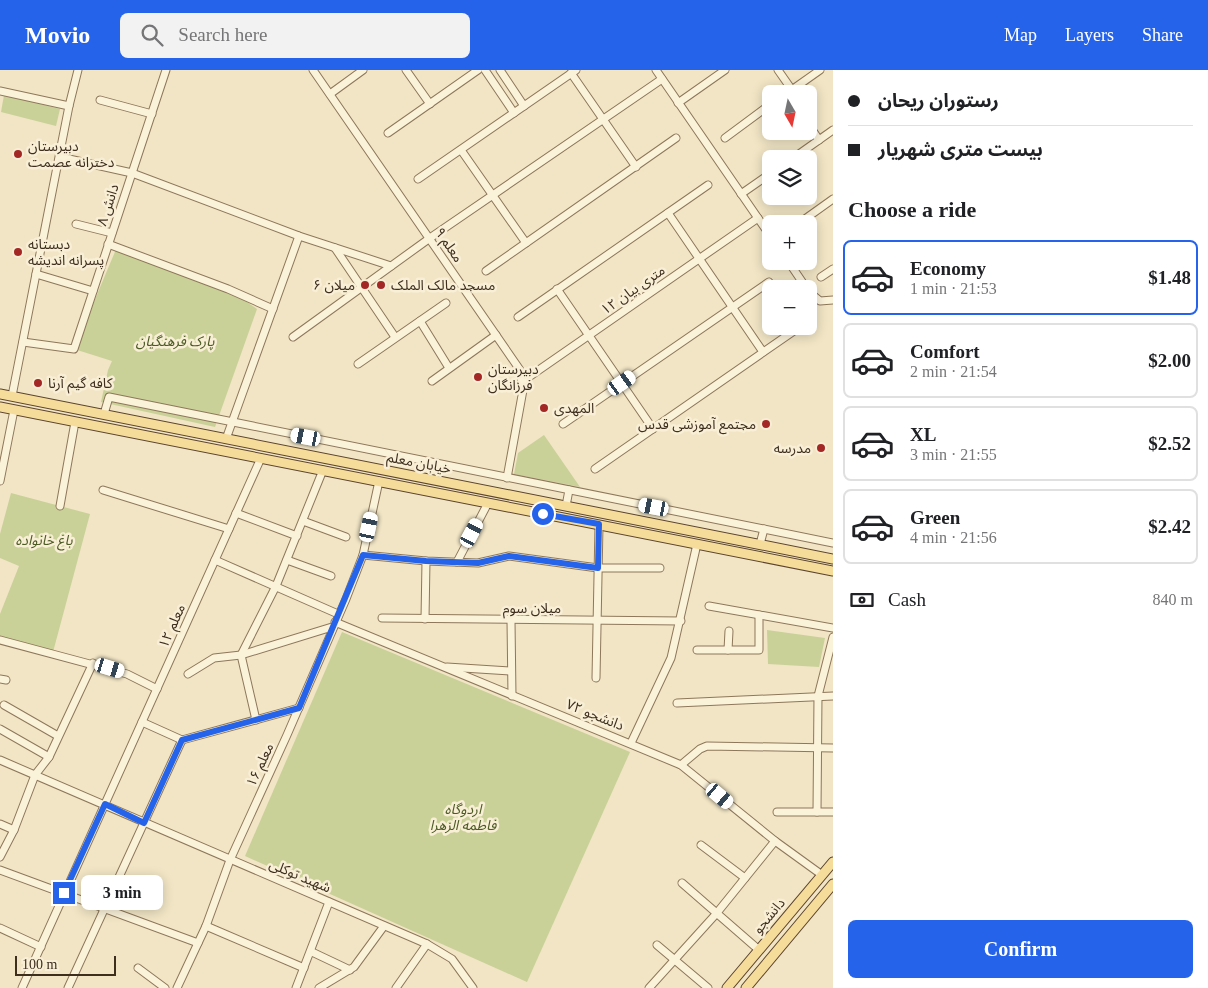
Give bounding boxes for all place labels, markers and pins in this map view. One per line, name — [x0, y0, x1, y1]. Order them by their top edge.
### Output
place label: دبیرستان دخترانه عصمت — [28, 139, 115, 171]
marker: دبیرستان دخترانه عصمت — [12, 148, 24, 160]
place label: دبستانه پسرانه اندیشه — [28, 237, 104, 270]
marker: دبستانه پسرانه اندیشه — [12, 246, 24, 258]
place label: میلان ۶ — [313, 278, 355, 294]
place label: مسجد مالک الملک — [391, 278, 495, 293]
marker: میلان ۶ — [359, 279, 371, 291]
marker: مسجد مالک الملک — [375, 279, 387, 291]
place label: دبیرستان فرزانگان — [488, 362, 539, 394]
marker: دبیرستان فرزانگان — [472, 371, 484, 383]
place label: کافه گیم آرنا — [48, 376, 113, 394]
marker: کافه گیم آرنا — [32, 377, 44, 389]
place label: المهدی — [554, 401, 594, 417]
marker: المهدی — [538, 402, 550, 414]
place label: مجتمع آموزشی قدس — [638, 417, 756, 435]
marker: مجتمع آموزشی قدس — [760, 418, 772, 430]
place label: مدرسه — [774, 441, 811, 457]
marker: مدرسه — [815, 442, 827, 454]

